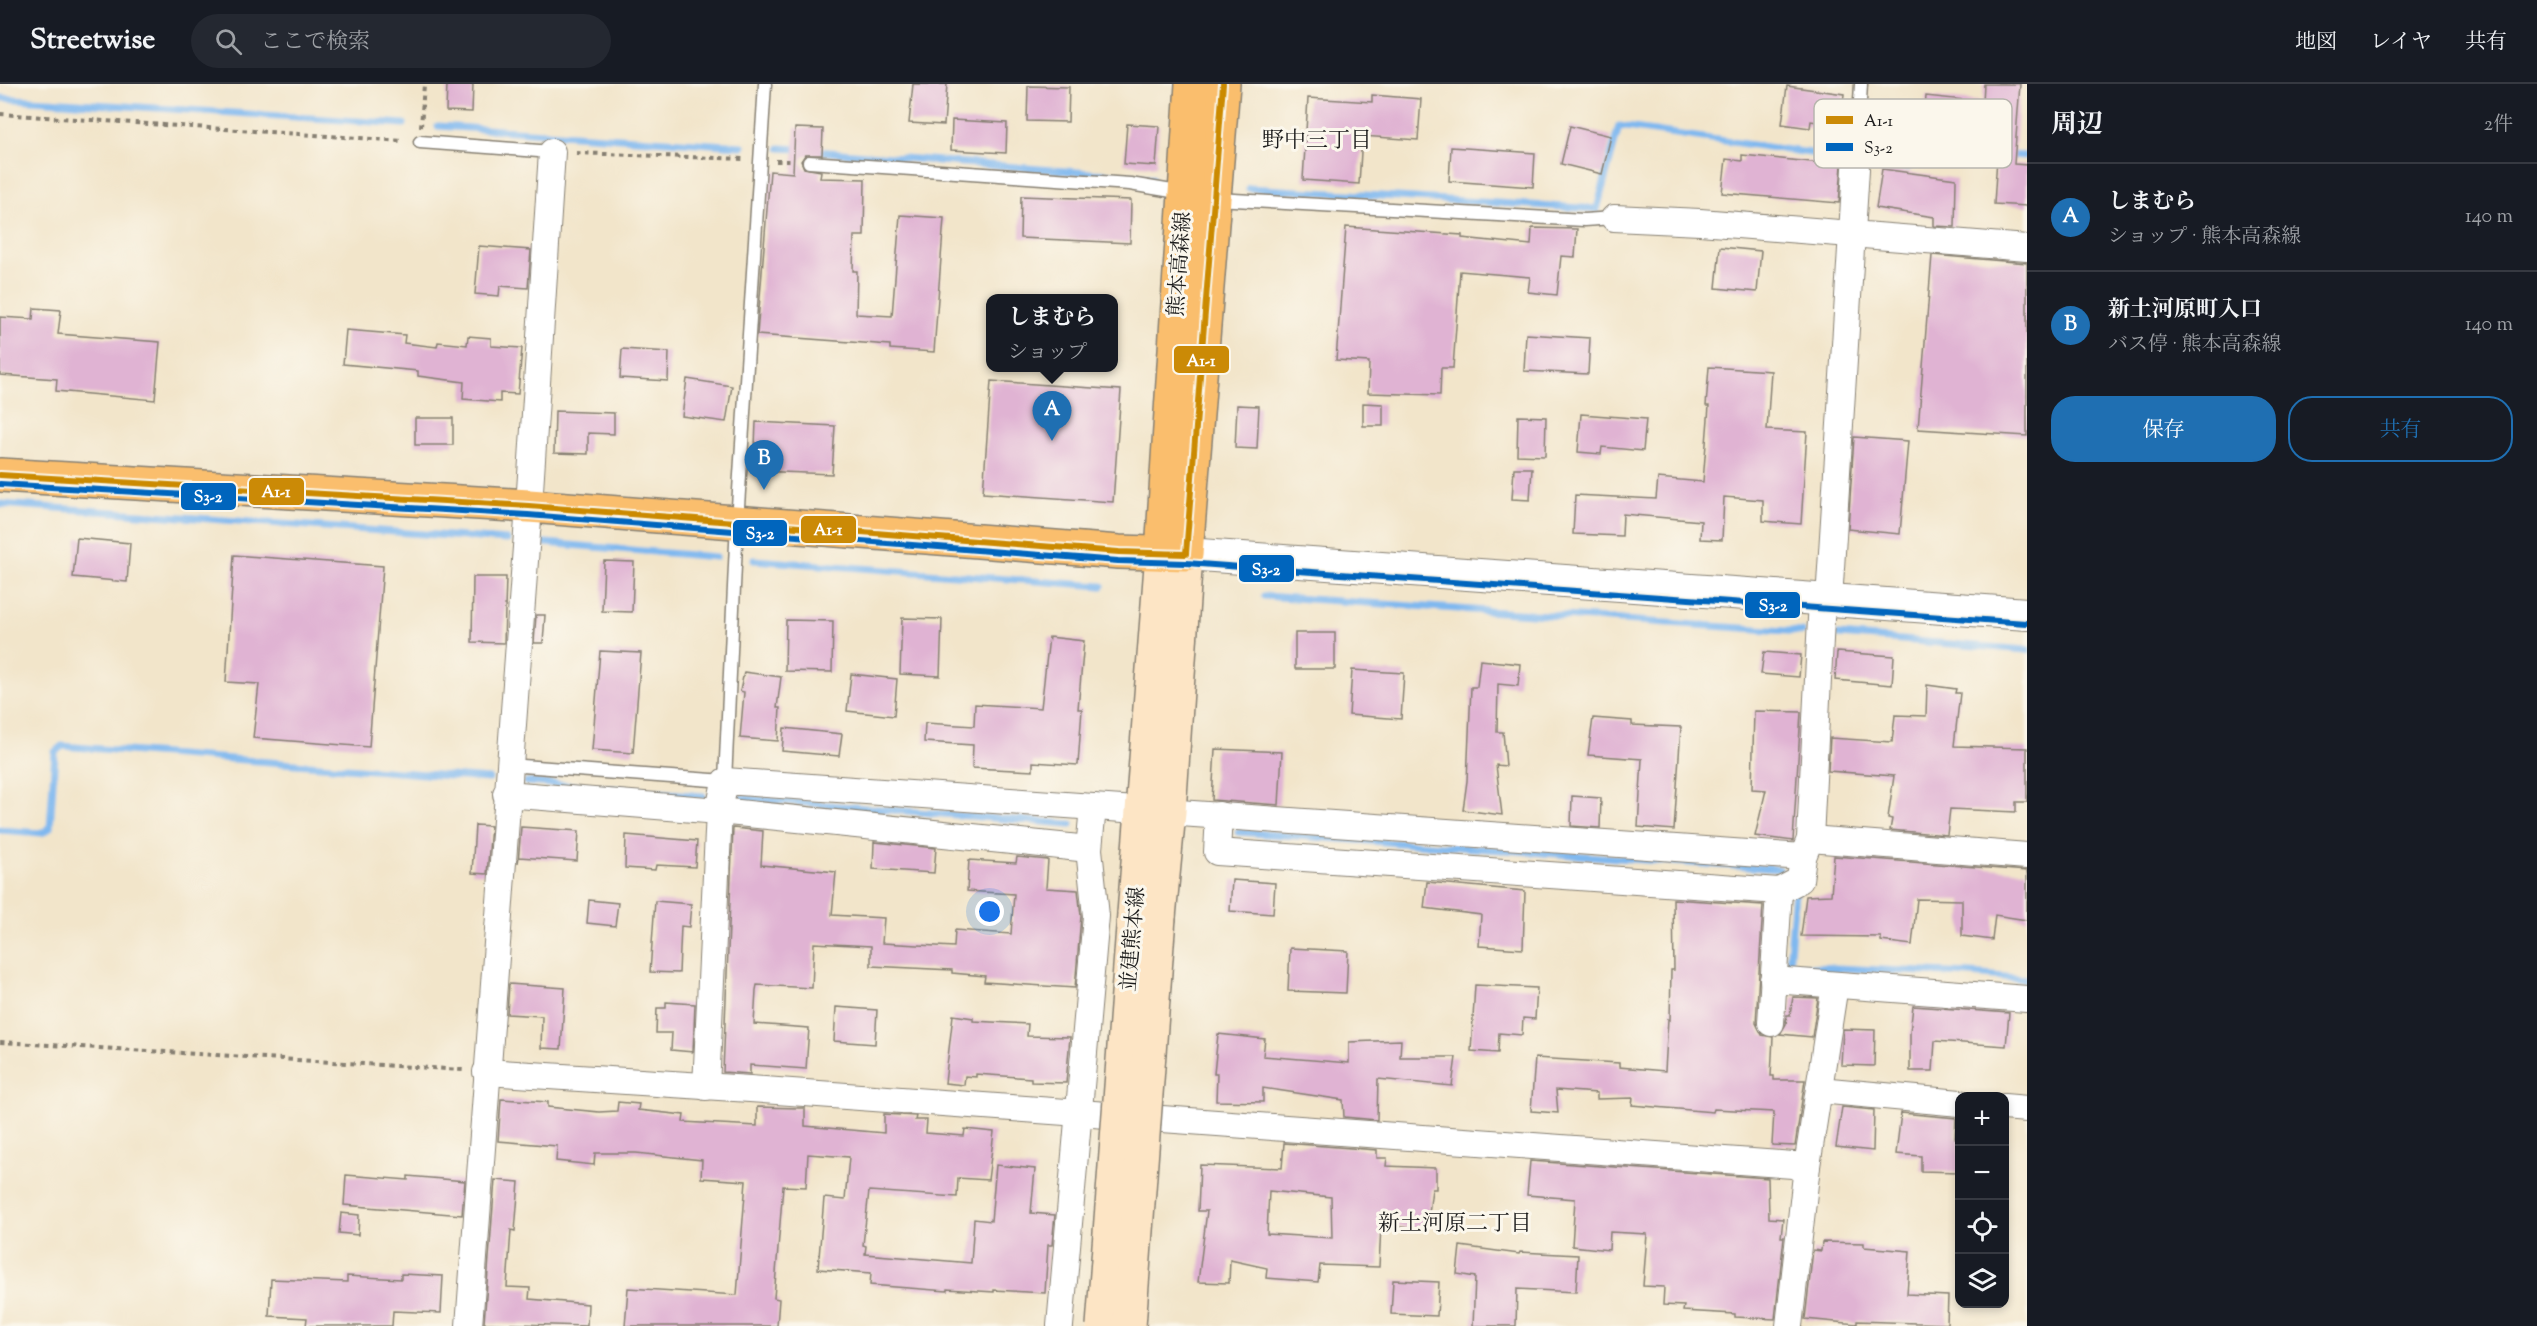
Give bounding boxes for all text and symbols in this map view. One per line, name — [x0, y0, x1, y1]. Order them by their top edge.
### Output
search box — [191, 14, 611, 68]
text: Streetwise — [30, 21, 155, 61]
icon: search — [212, 25, 245, 58]
text: ここで検索 — [260, 27, 370, 59]
text: 地図 — [2295, 28, 2337, 58]
text: レイヤ — [2370, 28, 2432, 58]
text: 共有 — [2465, 28, 2507, 58]
legend — [1814, 99, 2012, 168]
text: 周辺 — [2051, 107, 2103, 144]
text: A1-1 — [1864, 111, 1894, 134]
text: 2件 — [2484, 111, 2513, 140]
district label: 野中三丁目 — [1262, 126, 1372, 158]
text: S3-2 — [1864, 138, 1893, 161]
text: しまむら — [2108, 187, 2196, 219]
text: A — [2062, 203, 2079, 232]
text: 140 m — [2465, 203, 2513, 232]
street label: 熊本高森線 — [1162, 211, 1200, 318]
text: ショップ · 熊本高森線 — [2108, 223, 2301, 252]
popup — [986, 294, 1118, 372]
text: 新土河原町入口 — [2108, 295, 2262, 327]
text: しまむら — [1008, 303, 1096, 335]
text: B — [2064, 311, 2077, 340]
text: 140 m — [2465, 311, 2513, 340]
text: バス停 · 熊本高森線 — [2108, 331, 2282, 360]
text: ショップ — [1008, 339, 1088, 368]
line badge: A1-1 — [1173, 345, 1230, 374]
text: A1-1 — [1187, 351, 1216, 374]
pin: A — [1032, 392, 1072, 441]
button: 保存 — [2051, 396, 2276, 462]
button: 共有 — [2288, 396, 2513, 462]
pin: B — [744, 440, 783, 490]
line badge: A1-1 — [248, 477, 305, 506]
line badge: S3-2 — [180, 482, 237, 511]
text: A1-1 — [262, 482, 291, 505]
text: S3-2 — [194, 487, 223, 510]
line badge: A1-1 — [800, 515, 857, 544]
line badge: S3-2 — [732, 519, 788, 547]
text: A1-1 — [814, 520, 843, 543]
text: S3-2 — [746, 524, 775, 547]
line badge: S3-2 — [1238, 554, 1295, 583]
text: S3-2 — [1252, 560, 1281, 583]
line badge: S3-2 — [1744, 591, 1801, 619]
text: S3-2 — [1759, 596, 1788, 619]
street label: 並建熊本線 — [1114, 886, 1154, 993]
your location — [975, 897, 1004, 926]
map controls — [1955, 1092, 2009, 1308]
button: + — [1955, 1092, 2009, 1146]
button: − — [1955, 1146, 2009, 1200]
button: locate — [1955, 1200, 2009, 1254]
district label: 新土河原二丁目 — [1378, 1209, 1532, 1241]
button: layers — [1955, 1254, 2009, 1308]

